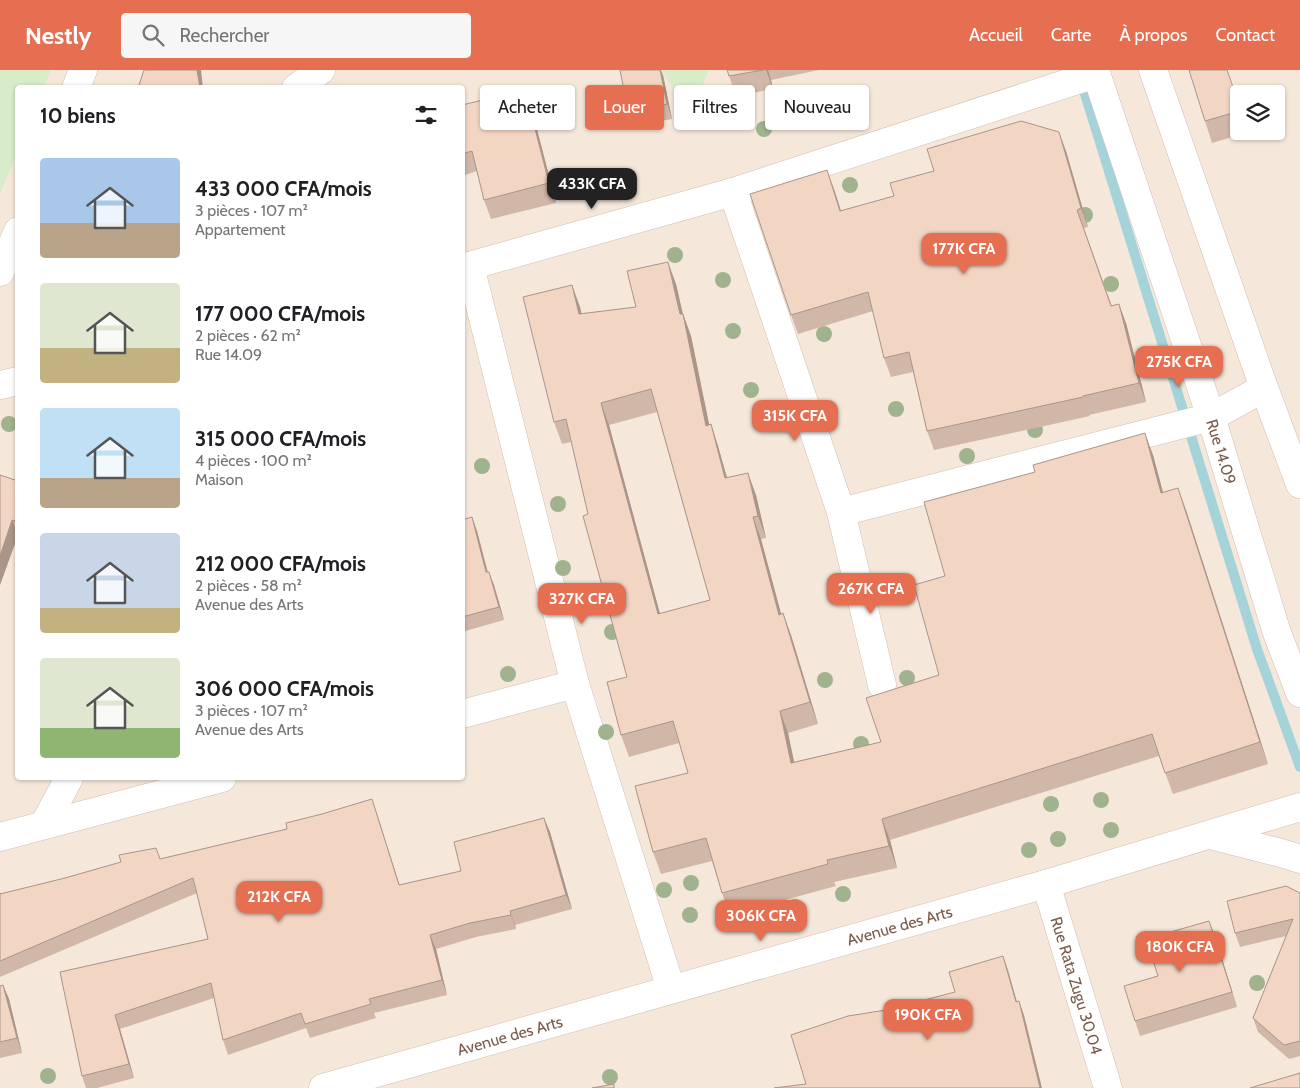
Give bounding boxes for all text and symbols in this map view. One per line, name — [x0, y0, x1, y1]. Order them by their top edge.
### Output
search box — [121, 13, 471, 58]
text: Nestly — [25, 21, 91, 50]
icon: search — [139, 21, 167, 49]
text: Rechercher — [179, 24, 269, 47]
text: Accueil — [969, 24, 1023, 46]
text: Carte — [1051, 24, 1091, 46]
text: À propos — [1119, 24, 1187, 46]
text: Contact — [1215, 24, 1275, 46]
chip: Acheter — [480, 85, 575, 130]
chip: Louer — [585, 85, 664, 130]
chip: Filtres — [674, 85, 755, 130]
chip: Nouveau — [765, 85, 869, 130]
map controls — [1230, 85, 1285, 140]
button: layers — [1230, 85, 1285, 140]
icon: filters — [412, 101, 440, 129]
text: 10 biens — [40, 103, 116, 128]
pin: 433K CFA — [540, 168, 644, 210]
text: 433K CFA — [558, 174, 626, 193]
text: 433 000 CFA/mois — [195, 176, 372, 201]
icon: home — [80, 178, 140, 238]
text: 3 pièces · 107 m² — [195, 201, 308, 220]
text: Appartement — [195, 220, 285, 239]
pin: 177K CFA — [912, 232, 1016, 275]
text: 177K CFA — [932, 239, 996, 258]
text: 177 000 CFA/mois — [195, 301, 365, 326]
icon: home — [80, 303, 140, 363]
text: 2 pièces · 62 m² — [195, 326, 301, 345]
text: Rue 14.09 — [195, 345, 262, 364]
pin: 275K CFA — [1127, 346, 1231, 388]
text: 275K CFA — [1146, 352, 1212, 371]
pin: 315K CFA — [743, 400, 847, 442]
text: 315K CFA — [763, 406, 827, 425]
street label: Rue 14.09 — [1203, 417, 1240, 486]
text: 315 000 CFA/mois — [195, 426, 366, 451]
icon: home — [80, 428, 140, 488]
text: 4 pièces · 100 m² — [195, 451, 312, 470]
text: Maison — [195, 470, 243, 489]
text: 212 000 CFA/mois — [195, 551, 366, 576]
icon: home — [80, 553, 140, 613]
pin: 267K CFA — [819, 572, 923, 615]
text: 2 pièces · 58 m² — [195, 576, 302, 595]
text: 267K CFA — [838, 579, 904, 598]
pin: 327K CFA — [530, 582, 634, 625]
text: 327K CFA — [549, 589, 615, 608]
text: Avenue des Arts — [195, 595, 304, 614]
text: 306 000 CFA/mois — [195, 676, 374, 701]
icon: home — [80, 678, 140, 738]
text: 3 pièces · 107 m² — [195, 701, 308, 720]
text: Avenue des Arts — [195, 720, 304, 739]
pin: 212K CFA — [227, 880, 331, 923]
text: 212K CFA — [247, 887, 311, 906]
pin: 306K CFA — [709, 900, 813, 942]
street label: Avenue des Arts — [845, 901, 955, 949]
text: 306K CFA — [726, 906, 796, 925]
street label: Rue Rata Zugu 30.04 — [1047, 914, 1107, 1057]
pin: 180K CFA — [1128, 930, 1232, 973]
text: 180K CFA — [1146, 937, 1214, 956]
pin: 190K CFA — [876, 998, 980, 1041]
text: 190K CFA — [894, 1005, 962, 1024]
street label: Avenue des Arts — [455, 1011, 565, 1059]

